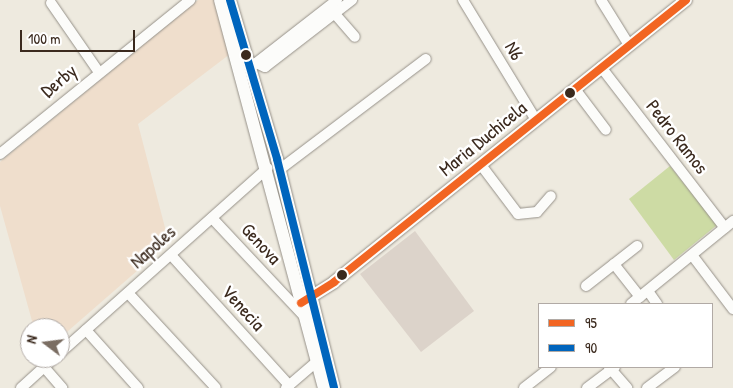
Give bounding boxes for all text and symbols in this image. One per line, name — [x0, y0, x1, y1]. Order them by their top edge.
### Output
scale bar — [22, 20, 138, 52]
text: 100 m — [28, 28, 61, 49]
street label: N6 — [500, 38, 528, 64]
unlabelled marker — [241, 50, 251, 60]
street label: Derby — [36, 59, 82, 103]
unlabelled marker — [565, 88, 575, 98]
street label: Pedro Ramos — [641, 96, 713, 178]
street label: Maria Duchicela — [435, 97, 531, 181]
street label: Genova — [236, 219, 286, 269]
street label: Napoles — [126, 221, 180, 273]
unlabelled marker — [337, 270, 347, 280]
street label: Venecia — [217, 281, 269, 335]
legend — [538, 303, 713, 368]
text: 95 — [585, 312, 597, 333]
north arrow — [20, 318, 70, 368]
text: N — [21, 333, 41, 345]
text: 90 — [585, 337, 597, 358]

